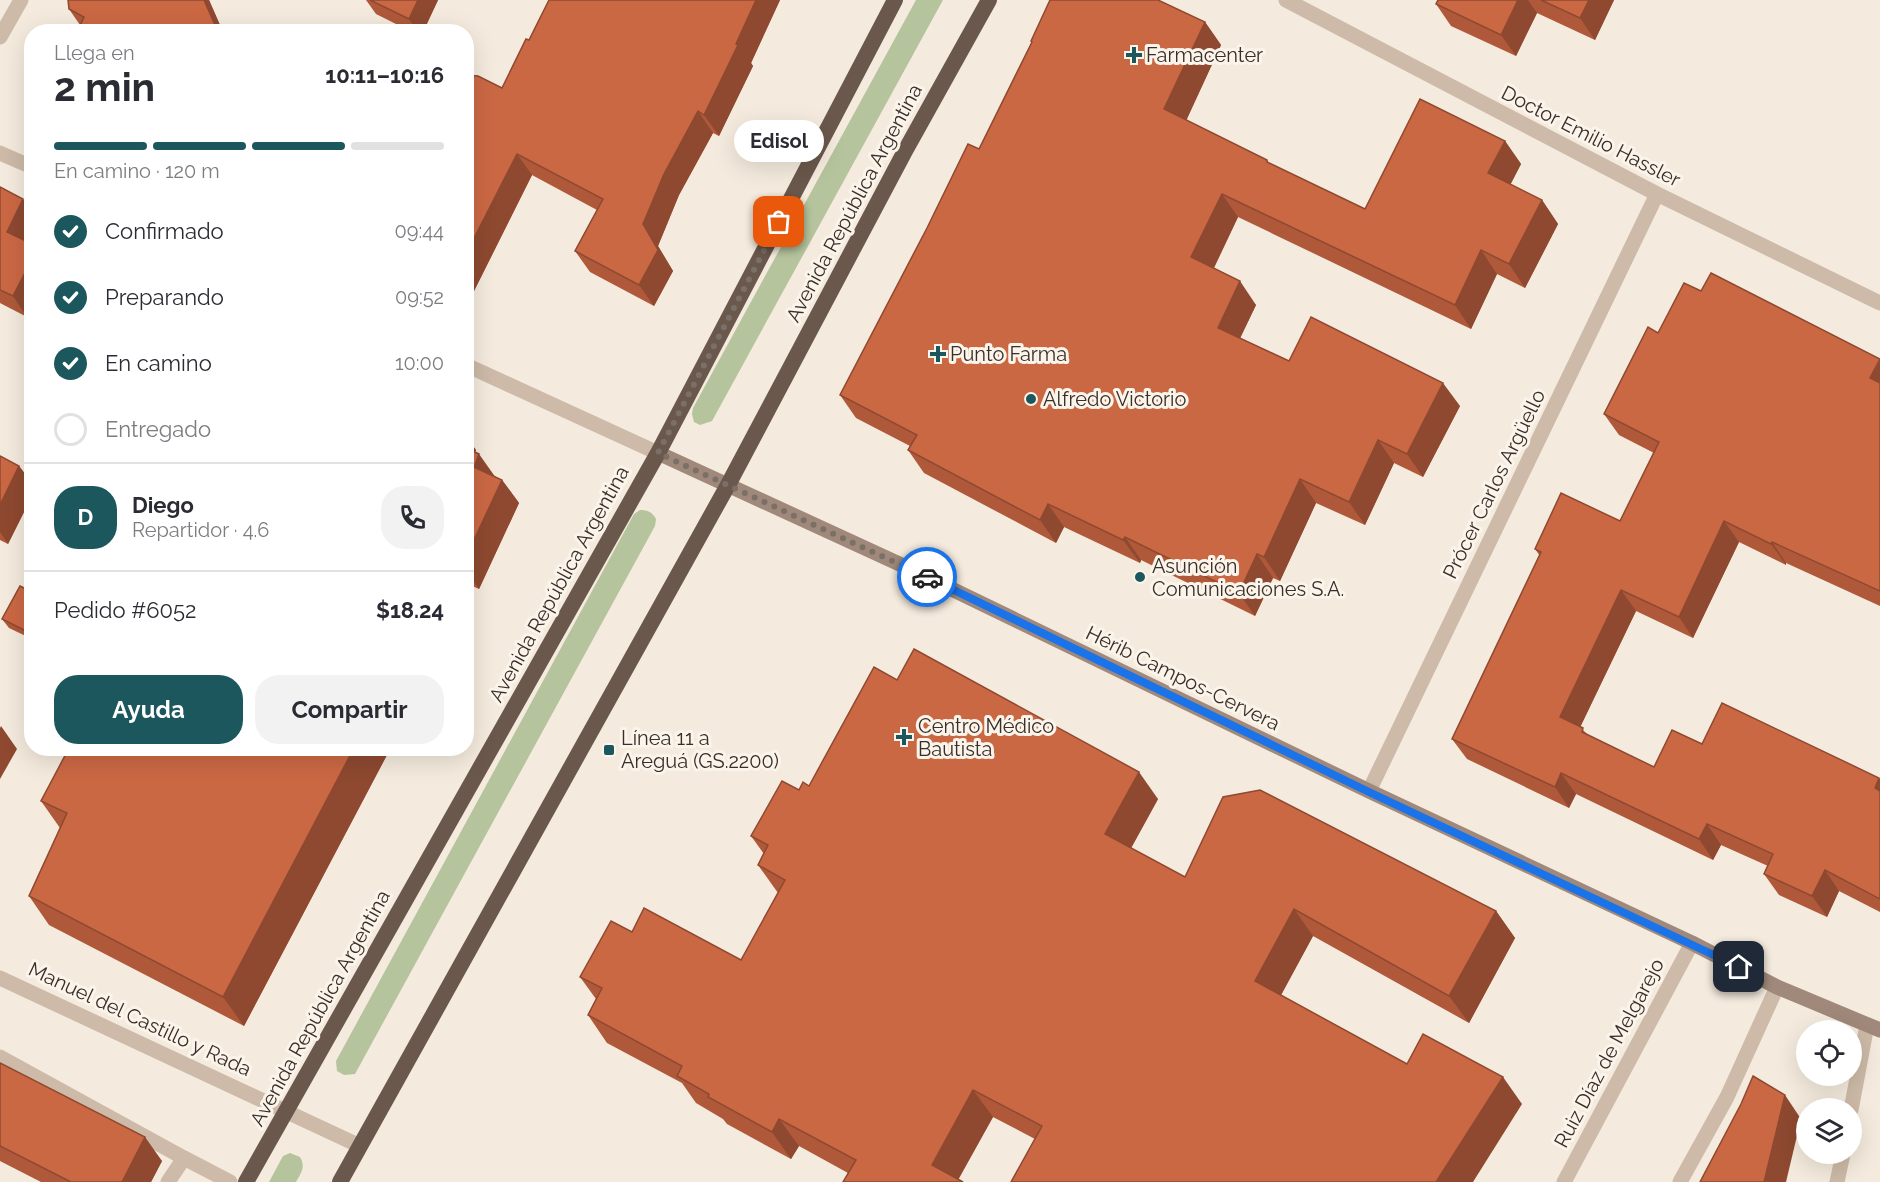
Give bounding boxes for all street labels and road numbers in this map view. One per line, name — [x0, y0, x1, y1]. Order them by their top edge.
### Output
street label: Avenida República Argentina — [781, 80, 927, 326]
street label: Doctor Emilio Hassler — [1497, 80, 1685, 192]
street label: Prócer Carlos Argüello — [1438, 385, 1550, 582]
street label: Avenida República Argentina — [484, 462, 634, 706]
street label: Hérib Campos-Cervera — [1082, 621, 1284, 735]
street label: Avenida República Argentina — [245, 886, 395, 1130]
street label: Ruiz Díaz de Melgarejo — [1549, 954, 1669, 1152]
street label: Manuel del Castillo y Rada — [25, 957, 255, 1081]

